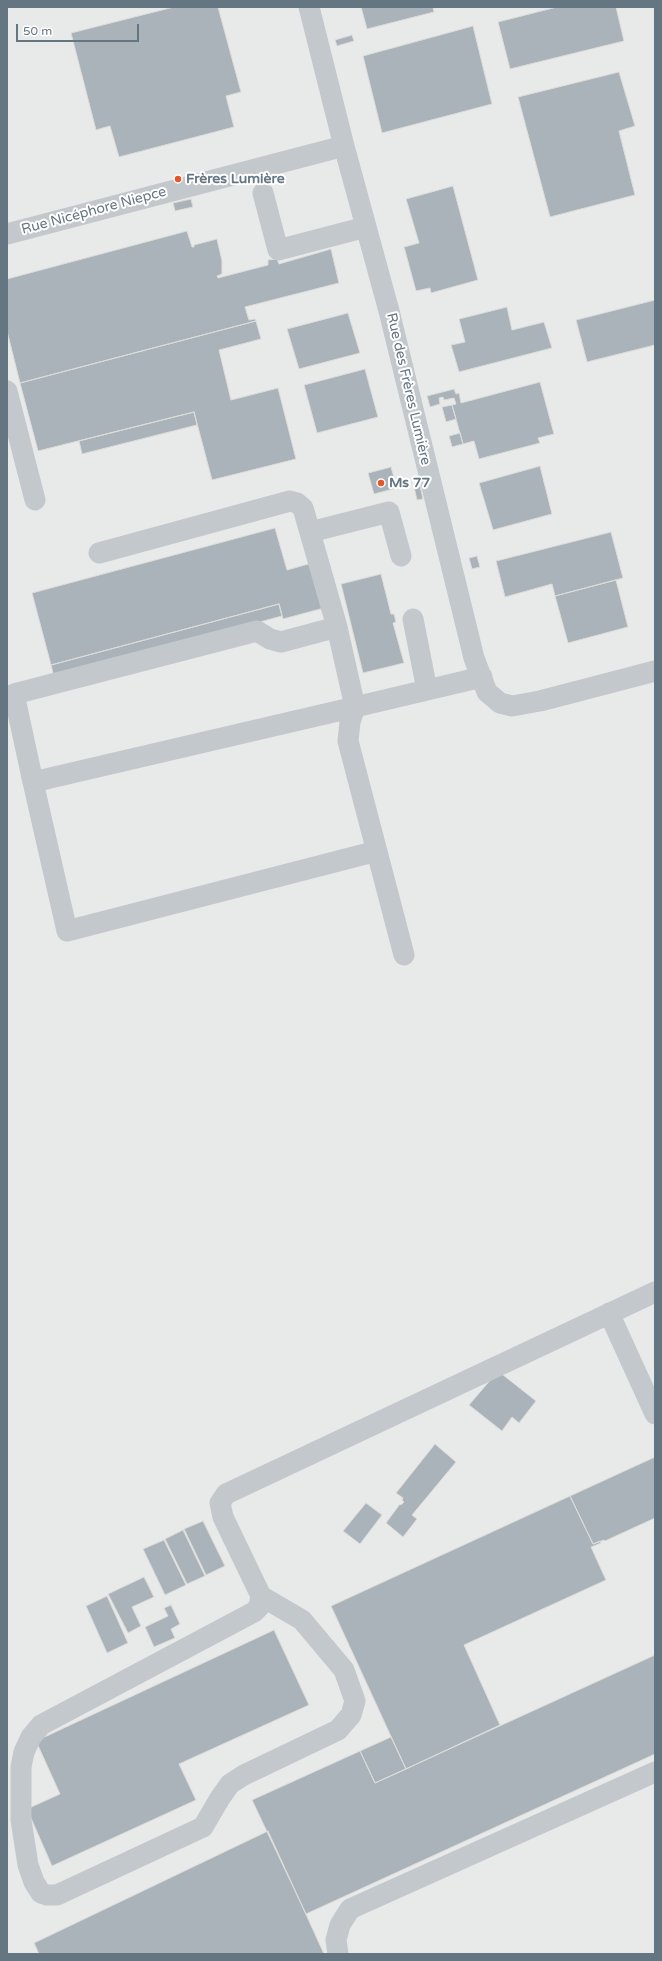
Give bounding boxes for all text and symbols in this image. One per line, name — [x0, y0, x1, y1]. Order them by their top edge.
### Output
scale bar — [18, 16, 141, 42]
text: 50 m — [23, 24, 52, 38]
place label: Frères Lumière — [186, 171, 285, 187]
marker: Frères Lumière — [173, 174, 183, 184]
street label: Rue Nicéphore Niepce — [20, 184, 168, 238]
street label: Rue des Frères Lumière — [382, 311, 434, 467]
place label: Ms 77 — [389, 475, 430, 491]
marker: Ms 77 — [376, 478, 386, 488]

